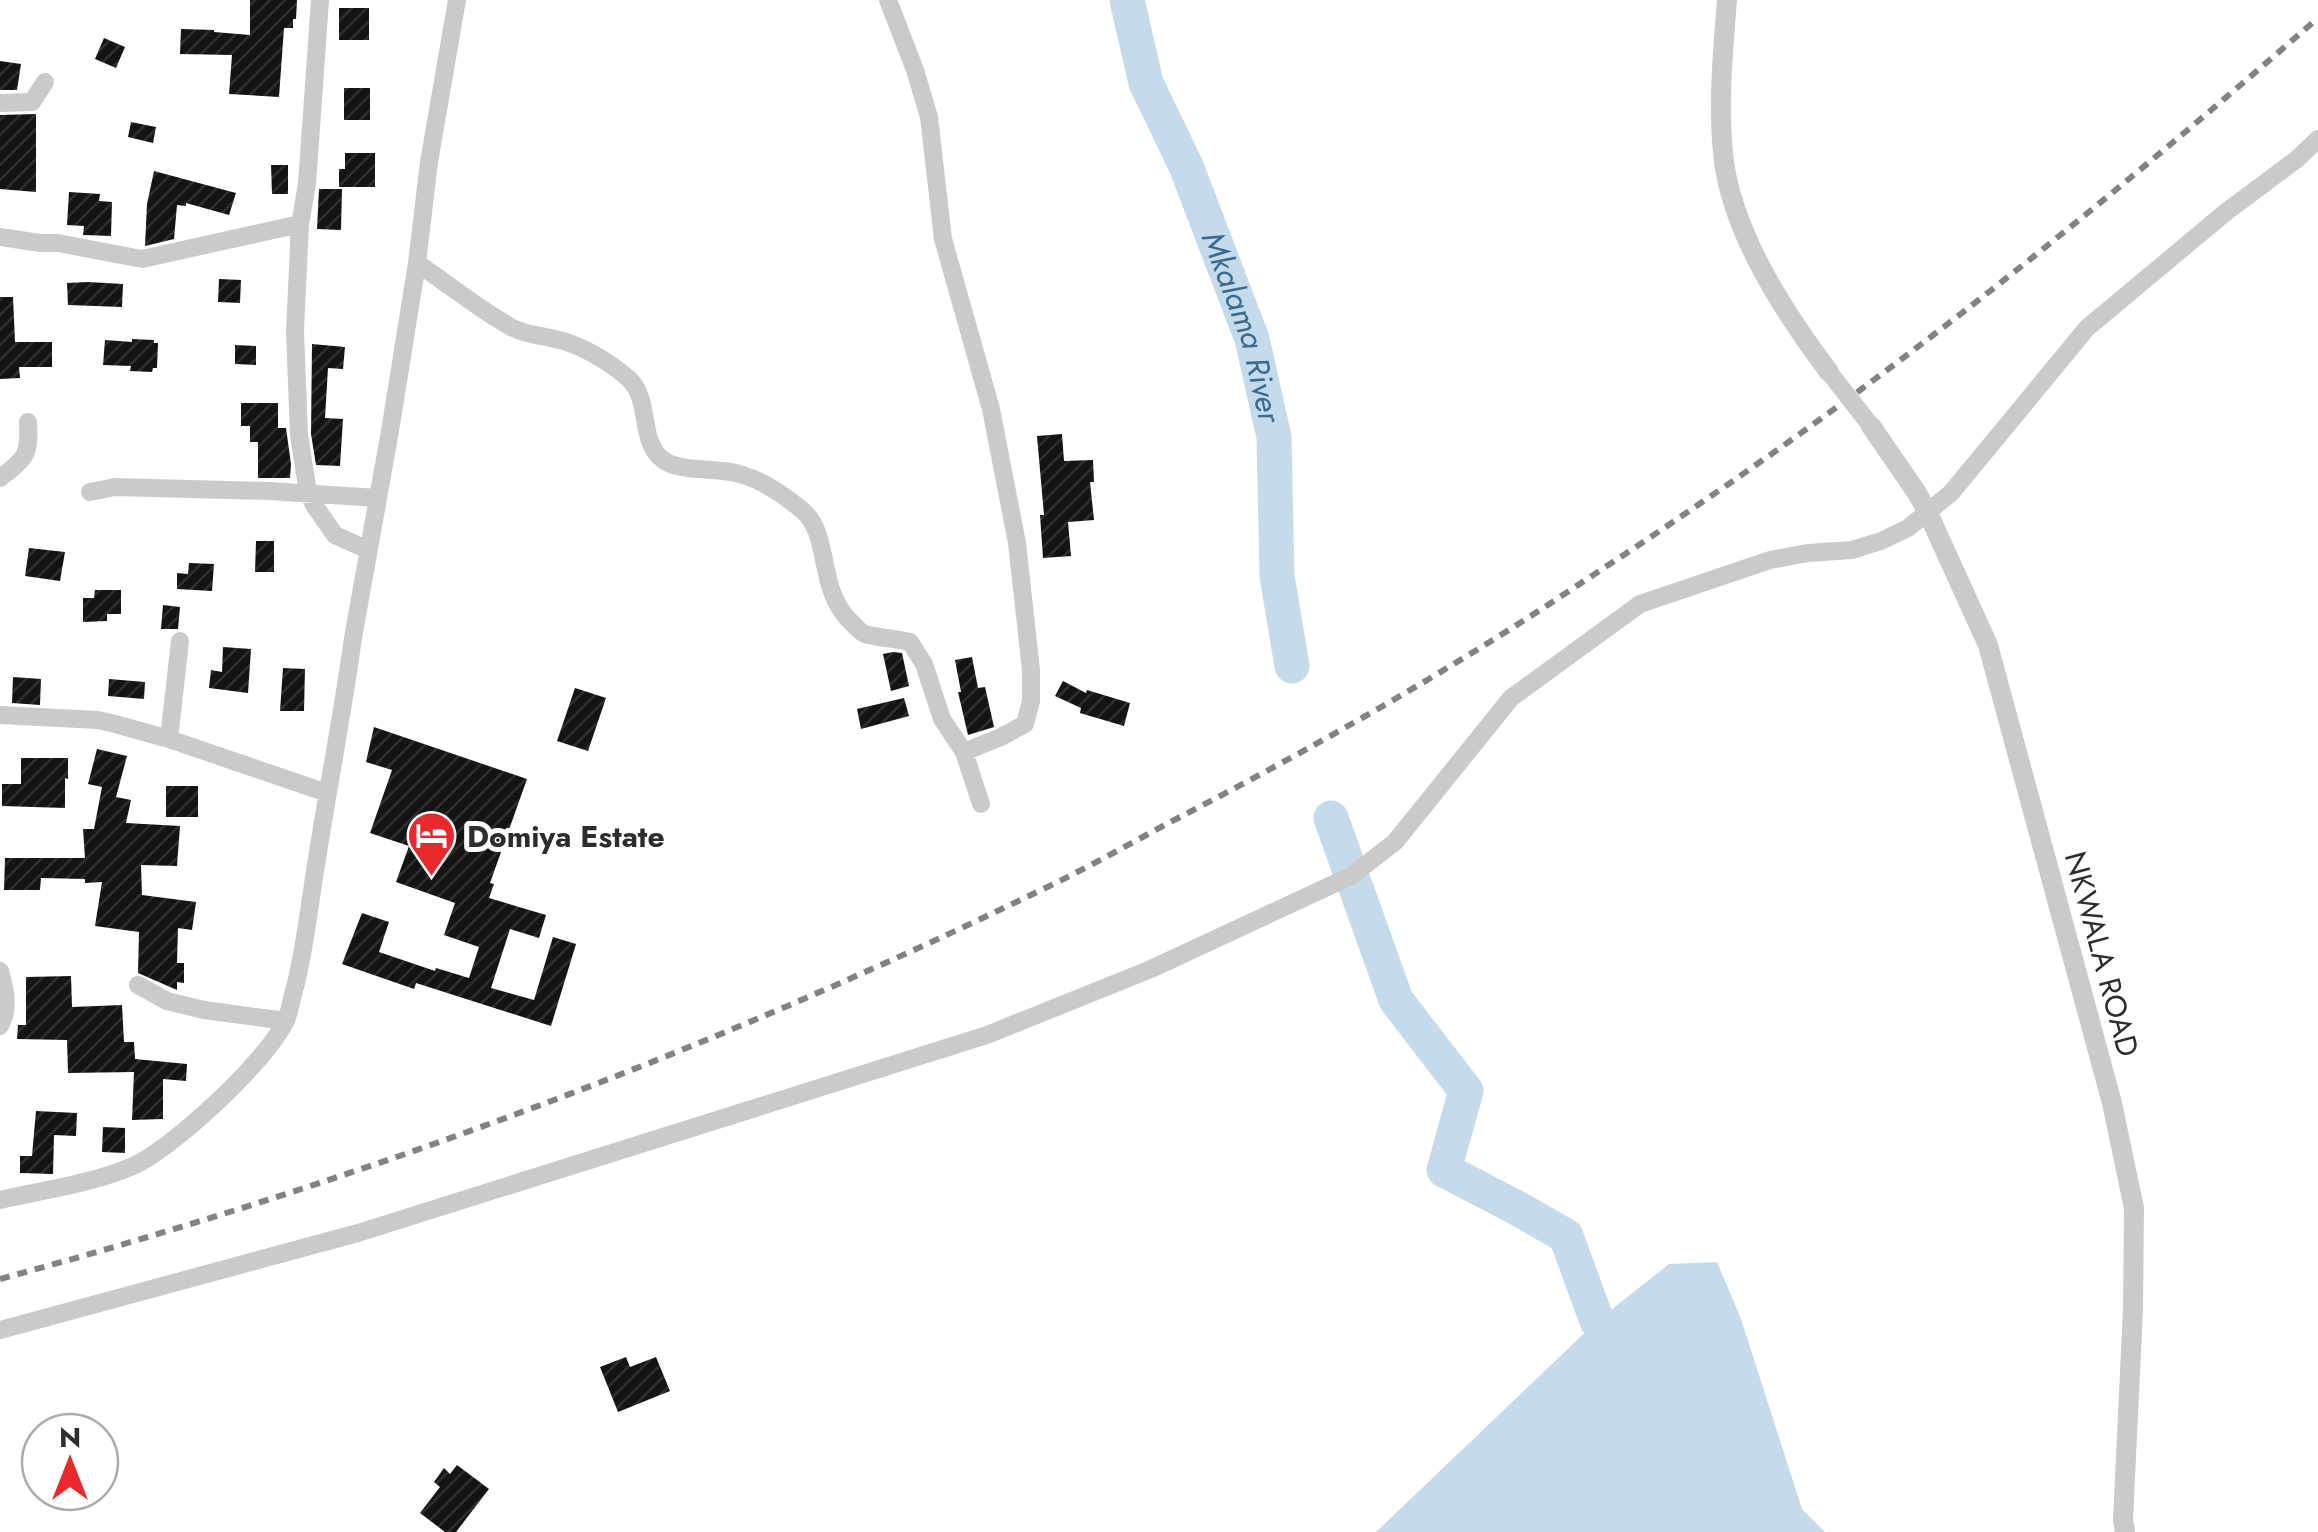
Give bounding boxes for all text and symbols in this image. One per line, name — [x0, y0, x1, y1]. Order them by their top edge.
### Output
water label: Mkalama River — [1190, 225, 1294, 429]
hotel icon: Domiya Estate — [406, 810, 458, 878]
place label: Domiya Estate — [467, 815, 665, 858]
street label: NKWALA ROAD — [2054, 847, 2150, 1061]
north arrow — [20, 1412, 120, 1512]
text: N — [59, 1417, 81, 1458]

